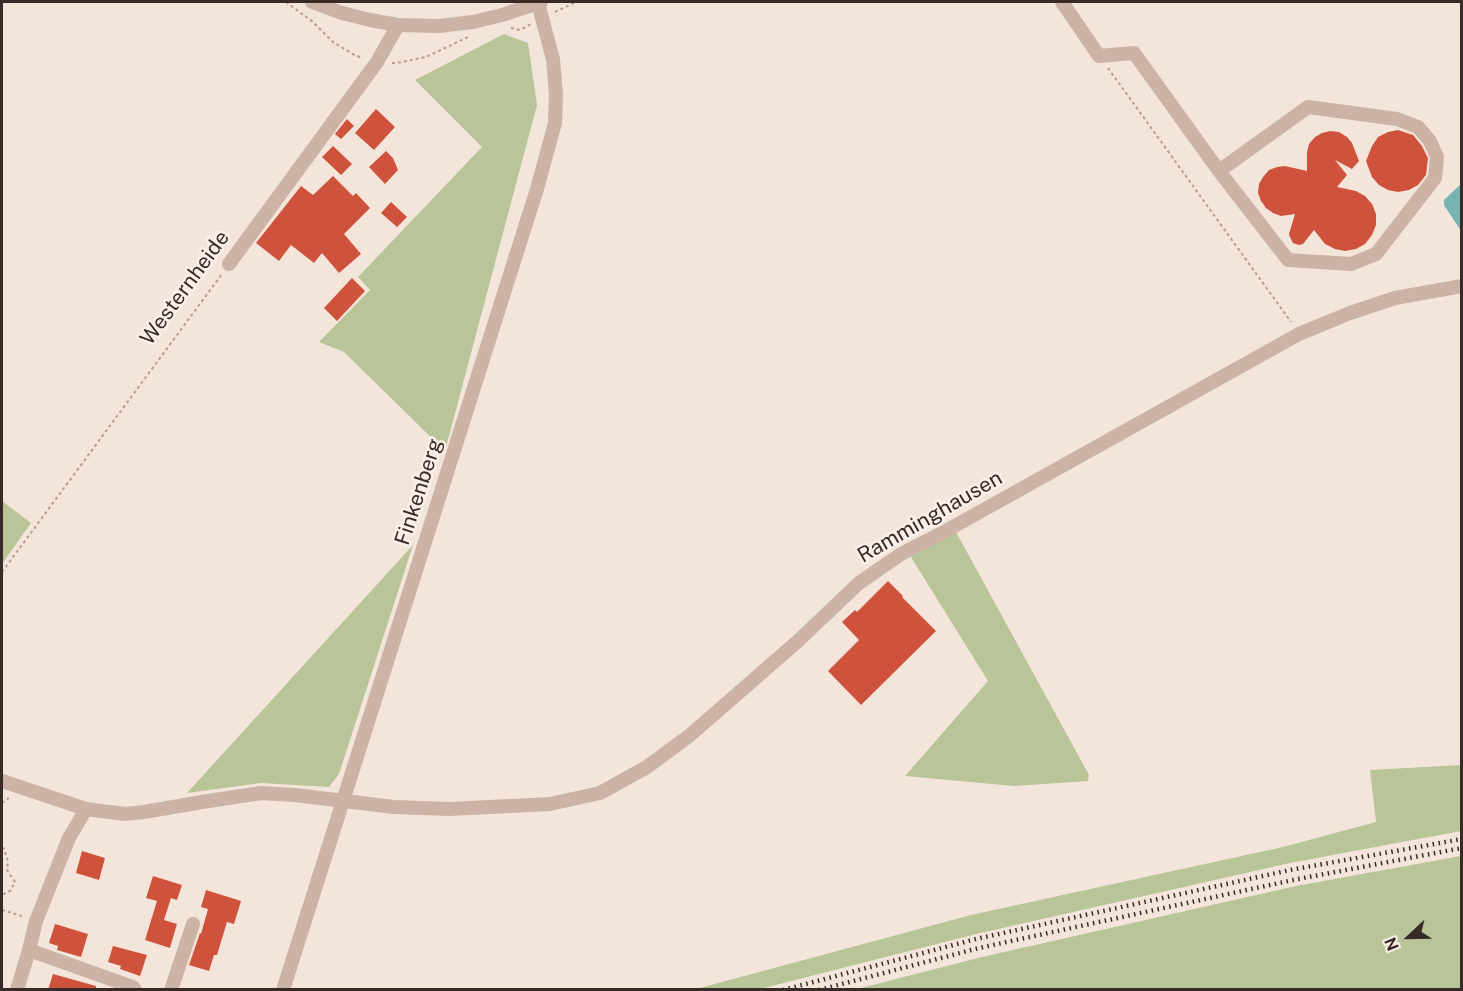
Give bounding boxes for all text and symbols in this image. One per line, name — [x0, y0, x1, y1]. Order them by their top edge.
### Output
street label: Westernheide — [135, 226, 235, 350]
street label: Finkenberg — [390, 436, 448, 548]
street label: Ramminghausen — [853, 465, 1007, 569]
north arrow — [1379, 907, 1439, 967]
text: N — [1381, 935, 1403, 953]

